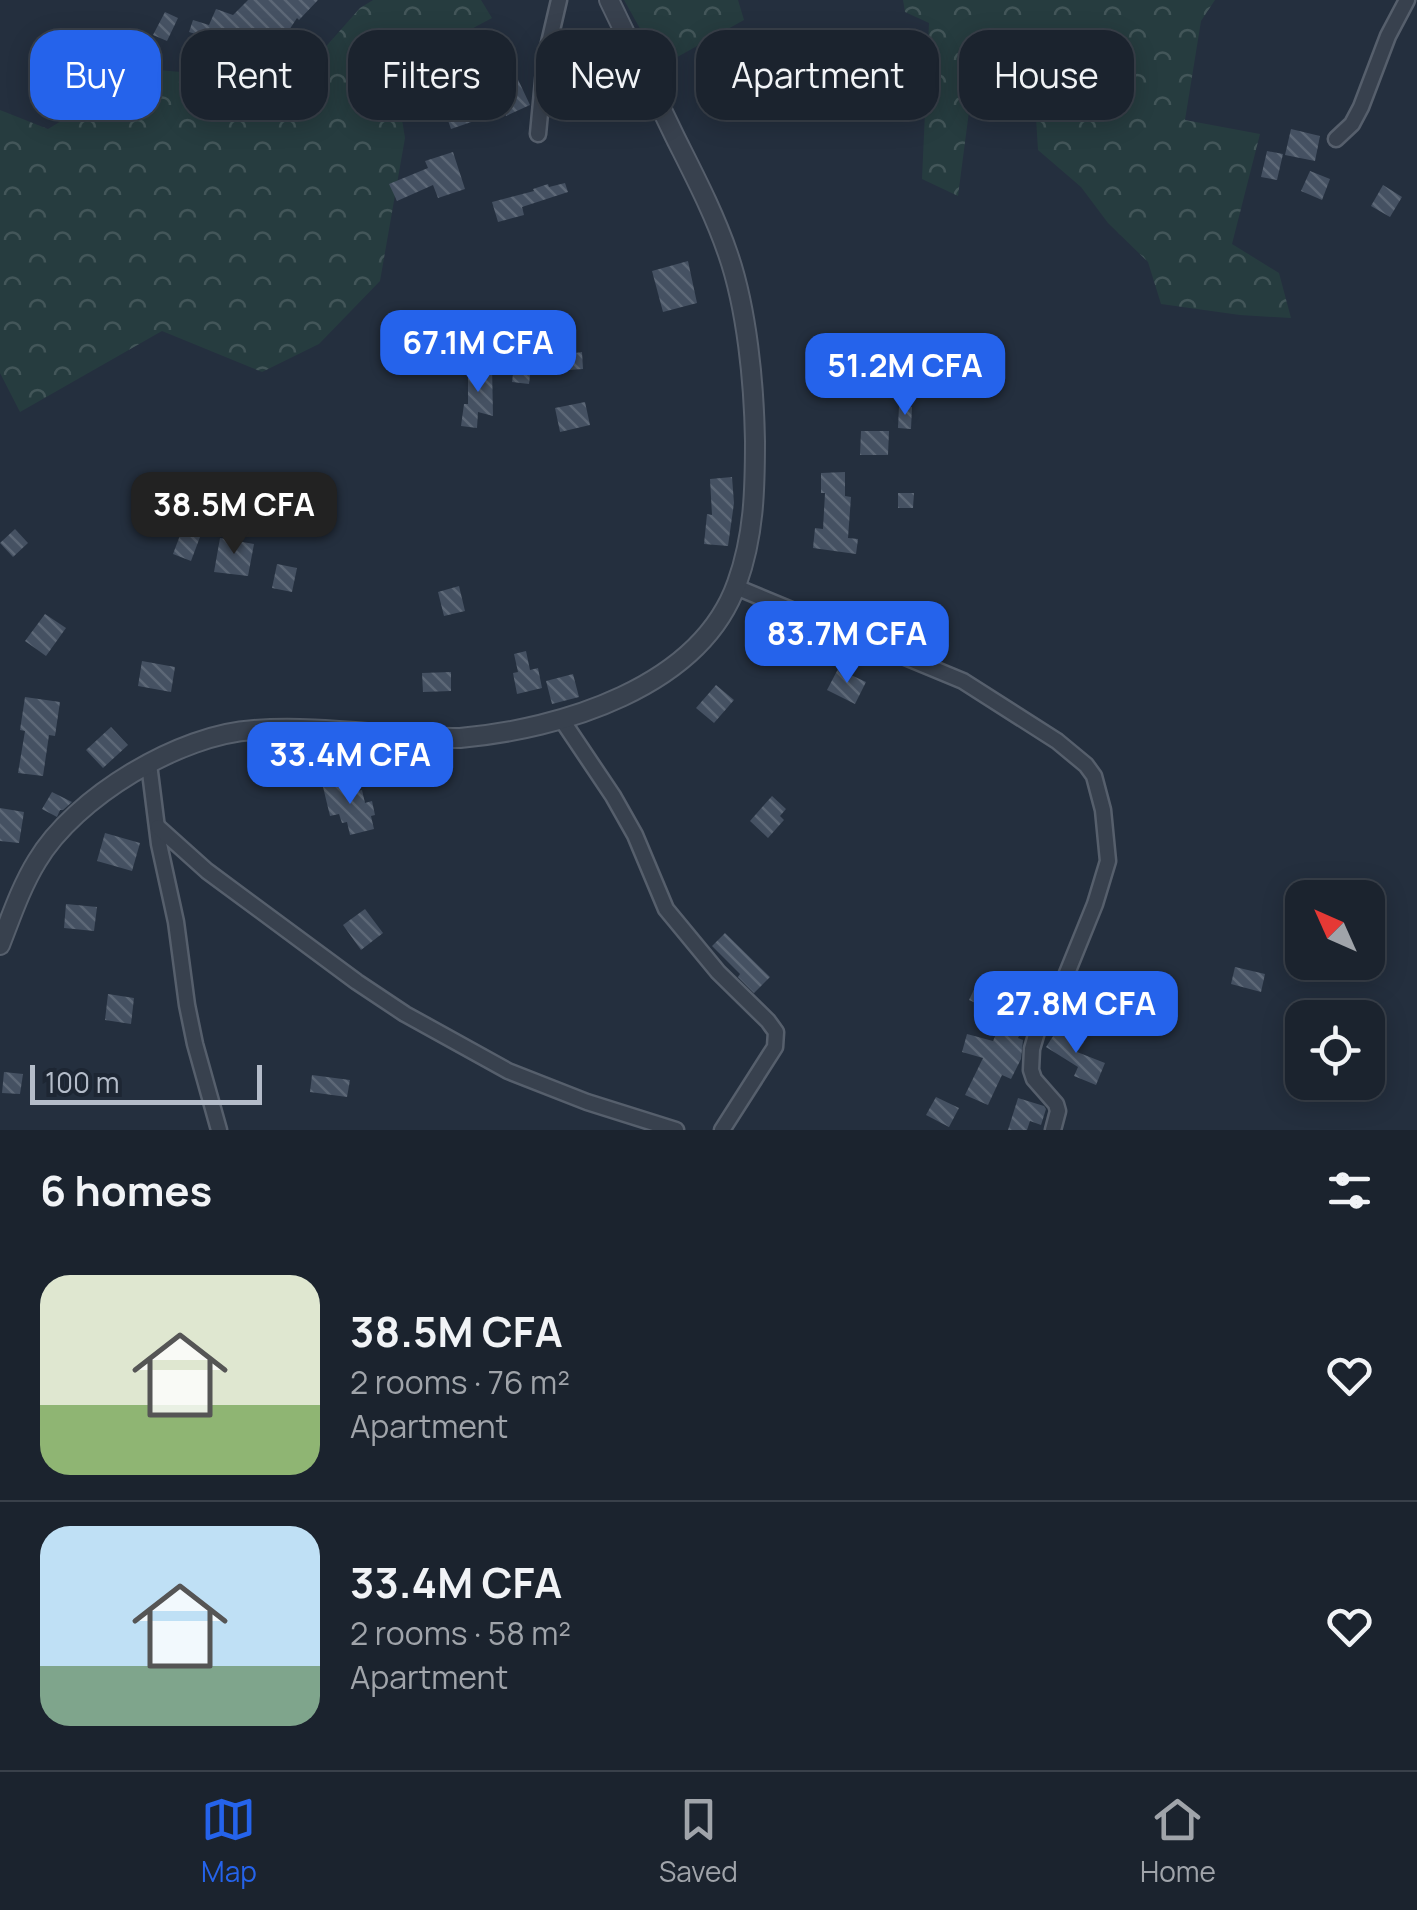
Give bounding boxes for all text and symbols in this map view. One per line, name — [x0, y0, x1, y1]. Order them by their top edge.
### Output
chip: Buy — [30, 30, 161, 120]
chip: Rent — [181, 30, 328, 120]
chip: Filters — [348, 30, 516, 120]
chip: New — [536, 30, 676, 120]
chip: Apartment — [696, 30, 939, 120]
chip: House — [959, 30, 1134, 120]
pin: 67.1M CFA — [364, 310, 592, 395]
text: 67.1M CFA — [402, 320, 554, 364]
pin: 51.2M CFA — [791, 333, 1019, 418]
text: 51.2M CFA — [827, 343, 983, 387]
pin: 38.5M CFA — [120, 472, 348, 557]
text: 38.5M CFA — [153, 482, 315, 526]
pin: 83.7M CFA — [733, 601, 961, 686]
text: 83.7M CFA — [767, 611, 927, 655]
pin: 33.4M CFA — [236, 722, 464, 807]
text: 33.4M CFA — [269, 732, 431, 776]
north arrow — [1285, 880, 1385, 980]
map controls — [1285, 880, 1385, 1100]
pin: 27.8M CFA — [962, 971, 1190, 1056]
text: 27.8M CFA — [996, 981, 1156, 1025]
button: locate — [1285, 1000, 1385, 1100]
scale bar — [30, 1060, 262, 1104]
text: 100 m — [45, 1063, 119, 1101]
text: 6 homes — [40, 1161, 212, 1219]
icon: filters — [1322, 1163, 1377, 1218]
text: 38.5M CFA — [350, 1302, 563, 1360]
icon: home — [120, 1315, 240, 1435]
icon: heart — [1322, 1348, 1377, 1403]
text: 2 rooms · 76 m² — [350, 1360, 570, 1404]
text: Apartment — [350, 1404, 508, 1448]
text: 33.4M CFA — [350, 1553, 562, 1611]
icon: home — [120, 1566, 240, 1686]
icon: heart — [1322, 1599, 1377, 1654]
text: 2 rooms · 58 m² — [350, 1611, 571, 1655]
text: Apartment — [350, 1655, 508, 1699]
tab: Map — [201, 1792, 257, 1890]
tab: Saved — [659, 1792, 738, 1890]
tab: Home — [1140, 1792, 1216, 1890]

